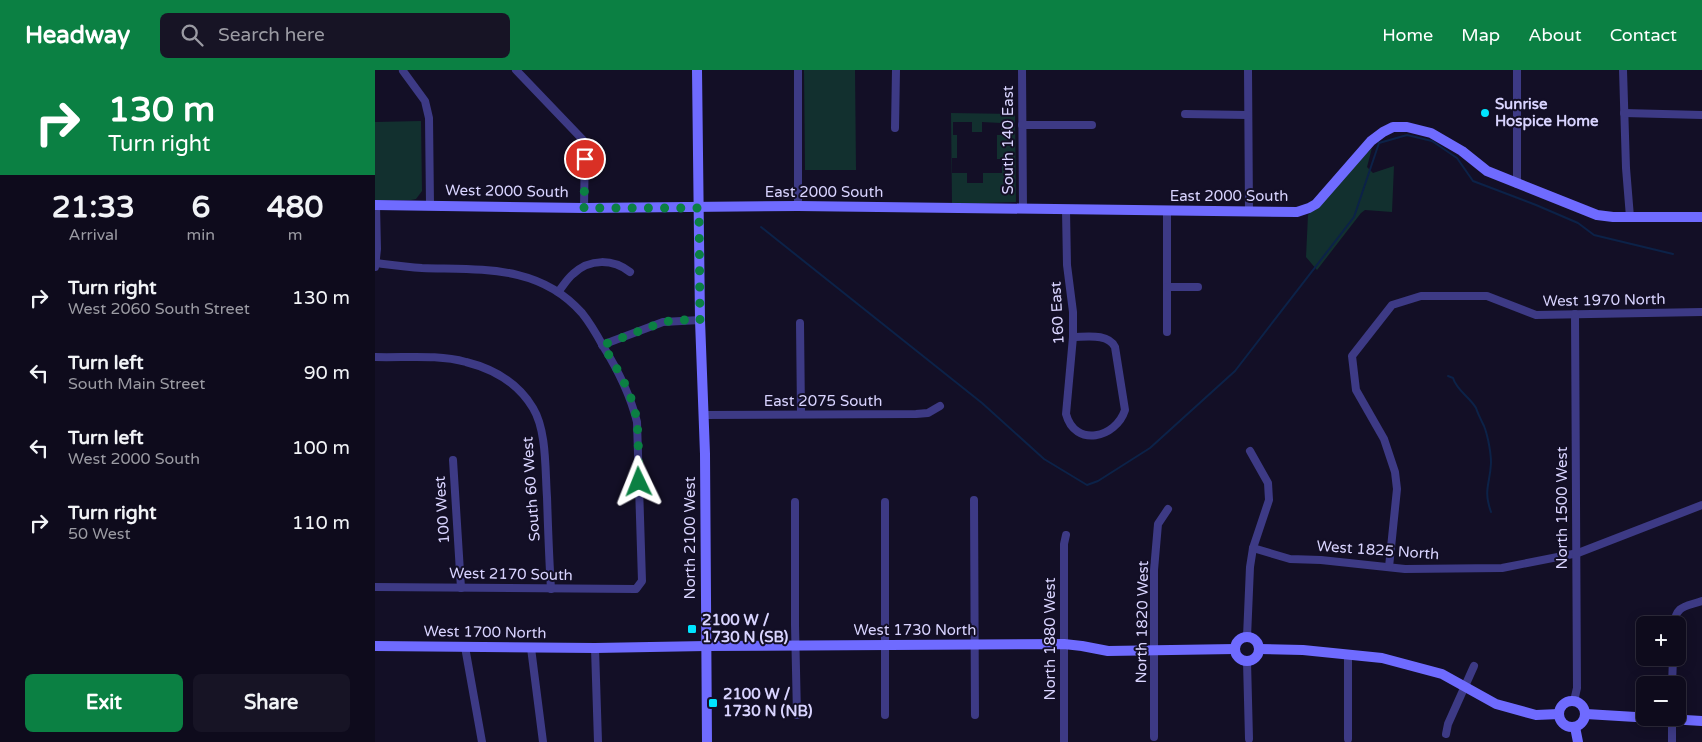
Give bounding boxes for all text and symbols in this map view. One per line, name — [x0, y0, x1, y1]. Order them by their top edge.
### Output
search box — [160, 13, 510, 58]
text: Headway — [25, 21, 130, 50]
icon: search — [178, 21, 206, 49]
text: Search here — [218, 24, 325, 46]
text: Home — [1382, 24, 1433, 46]
text: Map — [1461, 24, 1500, 46]
text: About — [1528, 24, 1582, 46]
text: Contact — [1610, 24, 1677, 46]
street label: South 140 East — [999, 85, 1017, 195]
text: 130 m — [108, 89, 215, 131]
icon: right — [25, 90, 90, 155]
place label: Sunrise Hospice Home — [1495, 95, 1599, 131]
marker: Sunrise Hospice Home — [1479, 107, 1491, 119]
text: Turn right — [108, 131, 210, 157]
pin — [564, 138, 606, 180]
icon: arrive — [571, 145, 599, 173]
street label: West 2000 South — [445, 181, 569, 201]
street label: East 2000 South — [765, 183, 883, 201]
street label: East 2000 South — [1170, 187, 1288, 205]
text: 21:33 — [52, 189, 135, 226]
text: 6 — [191, 189, 210, 226]
text: 480 — [267, 189, 323, 226]
text: Arrival — [69, 225, 118, 245]
text: min — [187, 225, 215, 245]
text: m — [288, 225, 302, 245]
text: Turn right — [68, 277, 156, 299]
street label: 160 East — [1046, 281, 1068, 345]
icon: right — [25, 284, 53, 312]
text: 130 m — [292, 287, 350, 309]
street label: West 1970 North — [1542, 290, 1666, 310]
text: West 2060 South Street — [68, 299, 250, 319]
text: Turn left — [68, 352, 144, 374]
icon: left — [25, 359, 53, 387]
text: 90 m — [304, 362, 350, 384]
text: South Main Street — [68, 374, 205, 394]
street label: East 2075 South — [764, 392, 882, 410]
text: Turn left — [68, 427, 144, 449]
icon: left — [25, 434, 53, 462]
street label: South 60 West — [518, 436, 544, 542]
text: 100 m — [292, 437, 350, 459]
street label: North 1500 West — [1553, 446, 1571, 569]
text: West 2000 South — [68, 449, 200, 469]
position arrow — [612, 455, 664, 507]
street label: 100 West — [431, 475, 453, 545]
street label: North 2100 West — [681, 476, 699, 599]
text: Turn right — [68, 502, 156, 524]
icon: right — [25, 509, 53, 537]
text: 110 m — [292, 512, 350, 534]
text: 50 West — [68, 524, 131, 544]
street label: West 1825 North — [1316, 537, 1440, 563]
street label: North 1820 West — [1132, 560, 1152, 684]
street label: West 2170 South — [449, 564, 573, 584]
street label: North 1880 West — [1041, 577, 1059, 700]
place label: 2100 W / 1730 N (SB) — [702, 611, 789, 646]
map controls — [1636, 616, 1686, 726]
button: + — [1636, 616, 1686, 666]
street label: West 1730 North — [854, 621, 976, 639]
street label: West 1700 North — [423, 622, 547, 642]
marker: 2100 W / 1730 N (SB) — [686, 623, 698, 635]
button: Exit — [25, 674, 183, 732]
button: Share — [193, 674, 350, 732]
button: − — [1636, 676, 1686, 726]
place label: 2100 W / 1730 N (NB) — [723, 685, 813, 720]
marker: 2100 W / 1730 N (NB) — [707, 697, 719, 709]

